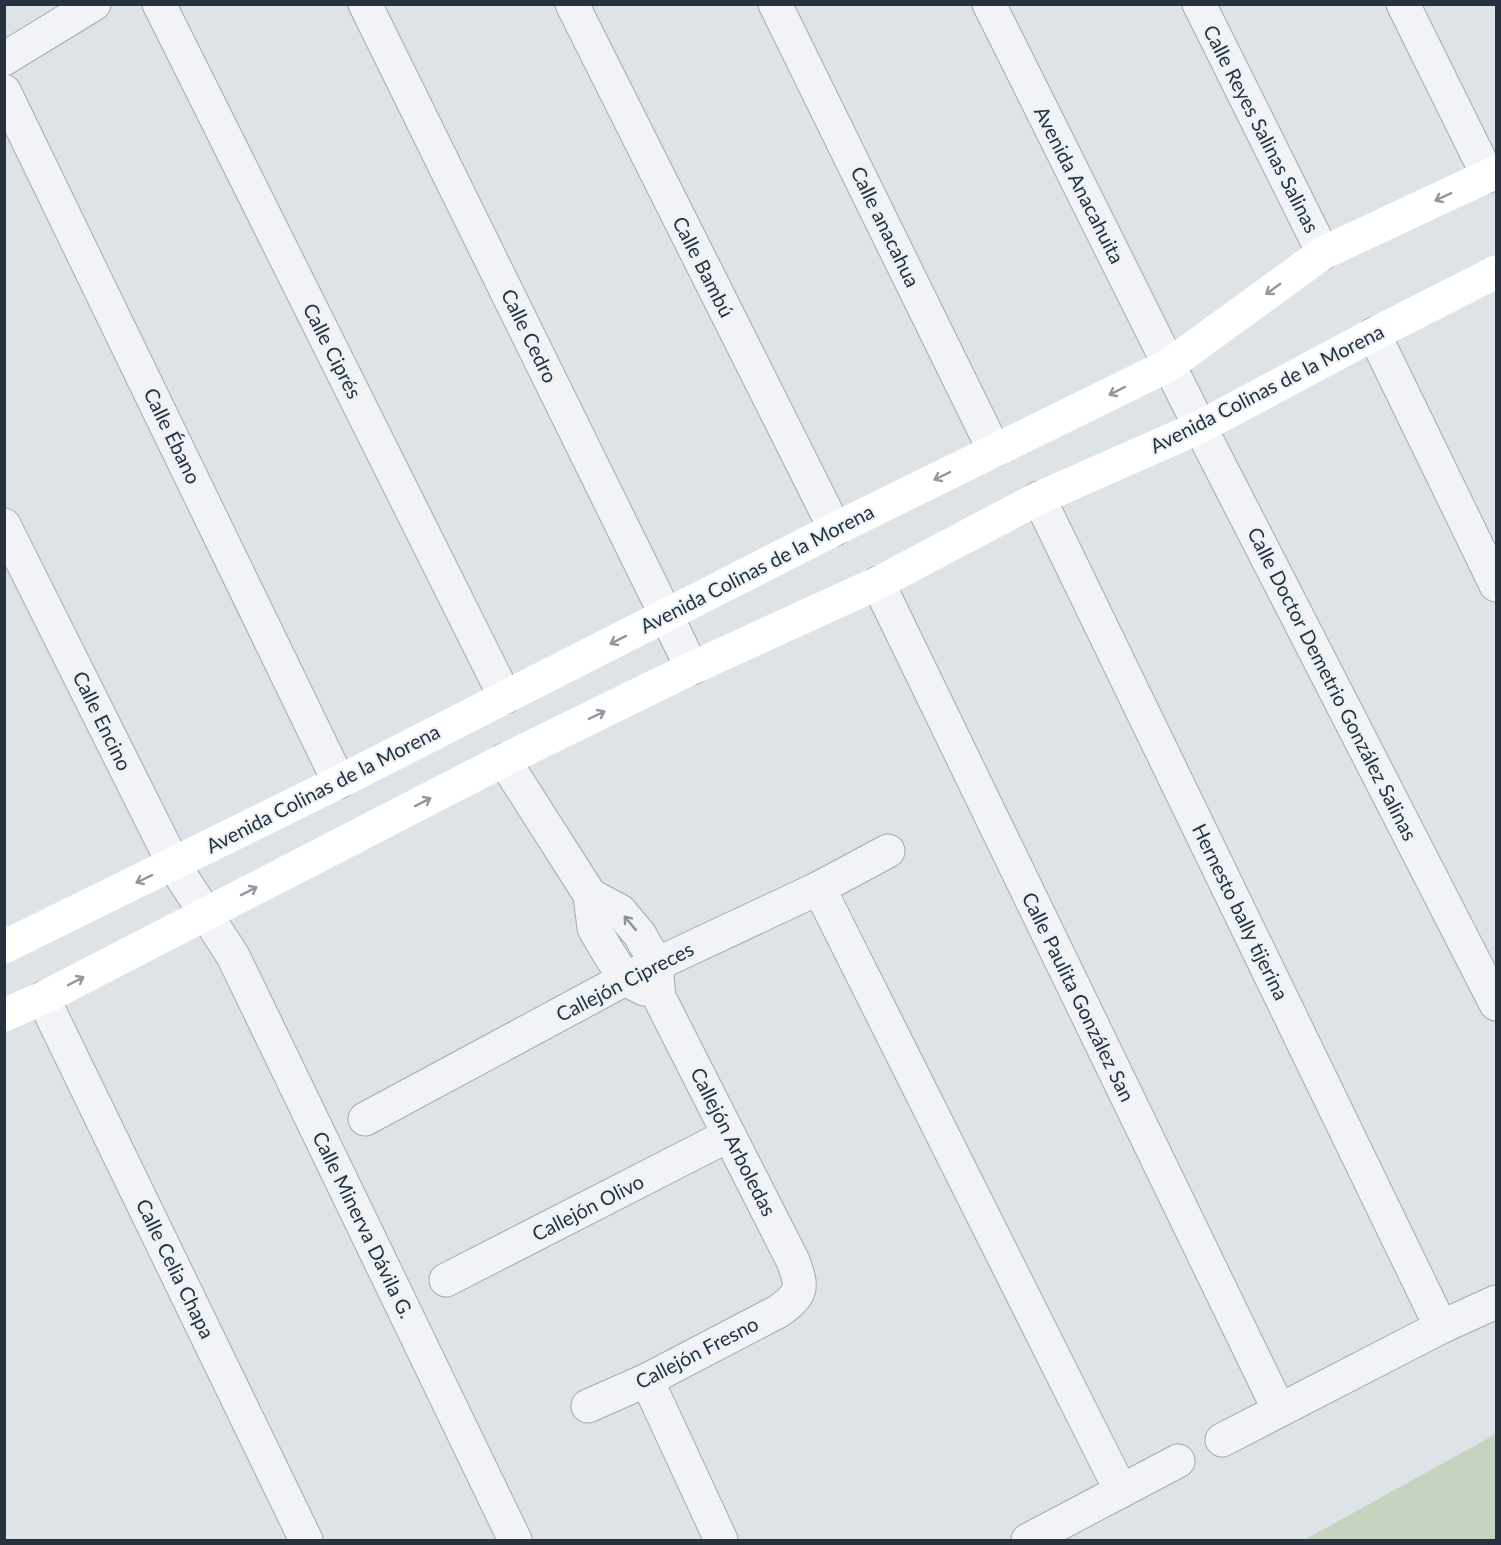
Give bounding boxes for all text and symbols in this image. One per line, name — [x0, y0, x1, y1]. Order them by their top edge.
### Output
street label: Calle Reyes Salinas Salinas — [1199, 21, 1325, 236]
street label: Avenida Anacahuita — [1030, 102, 1130, 267]
street label: Calle anacahua — [846, 162, 925, 291]
one-way arrow — [1435, 192, 1453, 203]
street label: Calle Bambú — [668, 212, 740, 321]
one-way arrow — [1265, 283, 1281, 296]
street label: Calle Cedro — [497, 285, 563, 386]
street label: Calle Ciprés — [299, 299, 367, 402]
street label: Avenida Colinas de la Morena — [1146, 319, 1387, 458]
street label: Calle Ébano — [139, 384, 206, 487]
one-way arrow — [1109, 386, 1127, 397]
one-way arrow — [933, 471, 951, 482]
street label: Avenida Colinas de la Morena — [636, 499, 877, 638]
street label: Calle Doctor Demetrio González Salinas — [1243, 523, 1423, 844]
one-way arrow — [609, 635, 627, 646]
street label: Calle Encino — [69, 667, 137, 774]
one-way arrow — [588, 708, 606, 720]
street label: Avenida Colinas de la Morena — [202, 719, 443, 858]
one-way arrow — [414, 796, 431, 808]
street label: Hernesto bally tijerina — [1188, 820, 1294, 1004]
one-way arrow — [135, 874, 153, 886]
one-way arrow — [240, 885, 258, 897]
street label: Calle Paulita González San — [1018, 888, 1140, 1105]
one-way arrow — [623, 915, 636, 931]
street label: Callejón Cipreces — [552, 936, 697, 1026]
one-way arrow — [67, 975, 85, 986]
street label: Callejón Arboledas — [686, 1063, 782, 1220]
street label: Calle Minerva Dávila G. — [308, 1127, 420, 1322]
street label: Callejón Olivo — [528, 1169, 648, 1246]
street label: Calle Celia Chapa — [132, 1195, 220, 1342]
street label: Callejón Fresno — [631, 1311, 762, 1393]

